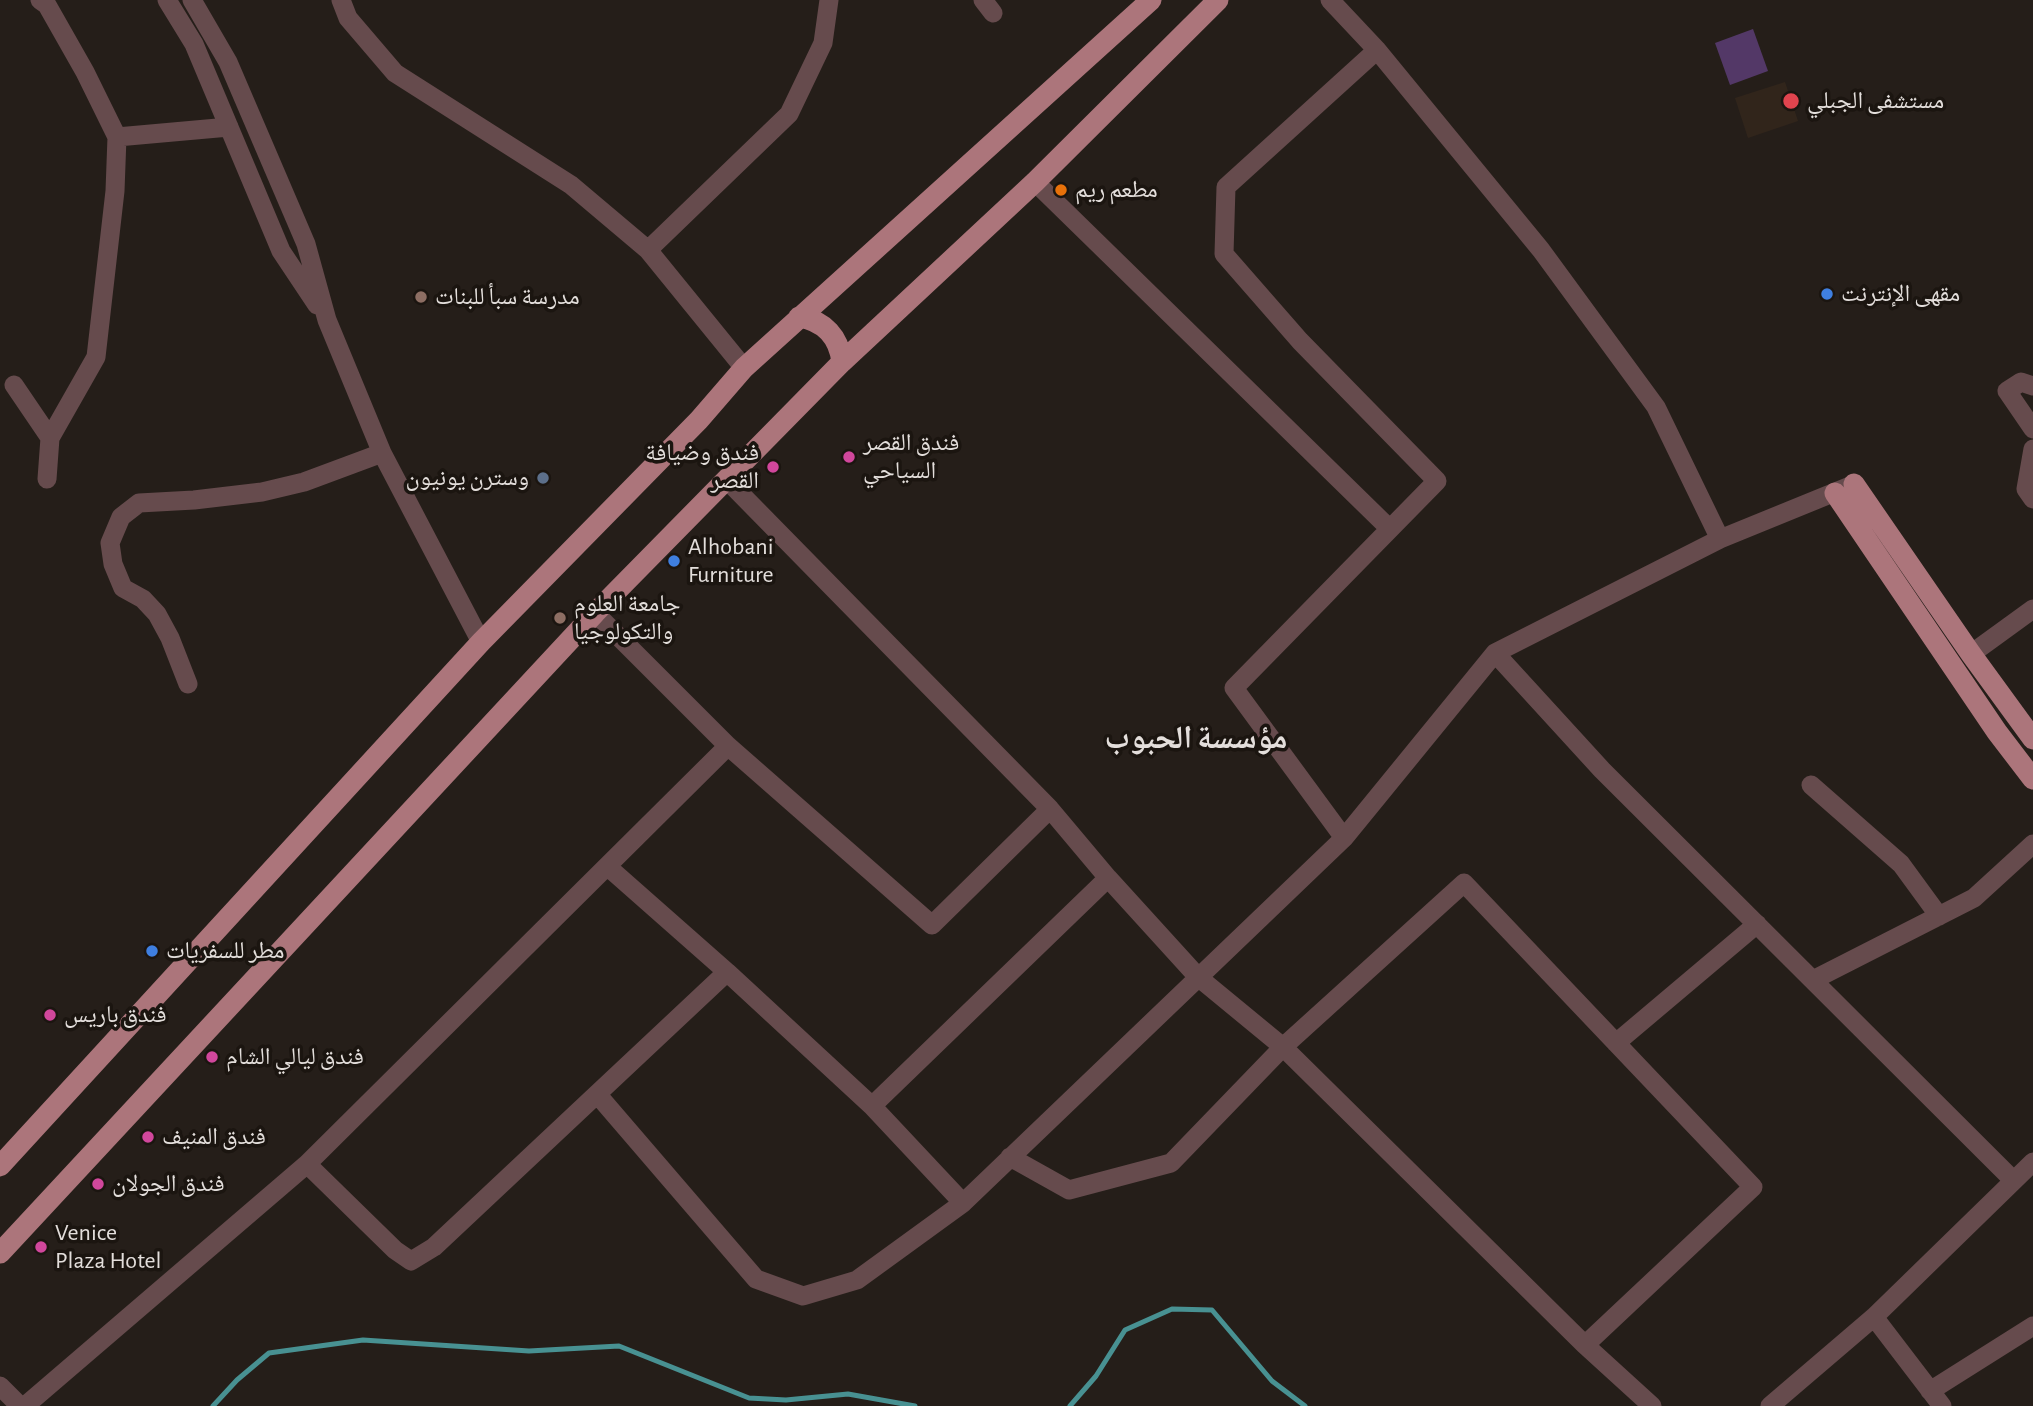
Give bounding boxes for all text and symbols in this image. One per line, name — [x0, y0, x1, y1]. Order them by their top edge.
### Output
place label: مستشفى الجبلي — [1807, 87, 1944, 115]
marker: مستشفى الجبلي — [1781, 91, 1801, 111]
place label: مطعم ريم — [1075, 176, 1158, 204]
marker: مطعم ريم — [1053, 182, 1069, 198]
place label: مقهى الإنترنت — [1841, 280, 1960, 308]
place label: مدرسة سبأ للبنات — [435, 283, 580, 311]
marker: مقهى الإنترنت — [1819, 286, 1835, 302]
marker: مدرسة سبأ للبنات — [413, 289, 429, 305]
place label: فندق القصر السياحي — [863, 429, 959, 485]
place label: فندق وضيافة القصر — [645, 439, 759, 495]
marker: فندق القصر السياحي — [841, 449, 857, 465]
marker: فندق وضيافة القصر — [765, 459, 781, 475]
place label: وسترن يونيون — [406, 464, 529, 492]
marker: وسترن يونيون — [535, 470, 551, 486]
place label: Alhobani Furniture — [688, 533, 774, 589]
marker: Alhobani Furniture — [666, 553, 682, 569]
place label: جامعة العلوم والتكولوجيا — [574, 590, 681, 646]
marker: جامعة العلوم والتكولوجيا — [552, 610, 568, 626]
district label: مؤسسة الحبوب — [1104, 719, 1288, 757]
place label: مطر للسفريات — [166, 937, 284, 965]
marker: مطر للسفريات — [144, 943, 160, 959]
place label: فندق باريس — [64, 1001, 167, 1029]
marker: فندق باريس — [42, 1007, 58, 1023]
place label: فندق ليالي الشام — [226, 1043, 364, 1071]
marker: فندق ليالي الشام — [204, 1049, 220, 1065]
place label: فندق المنيف — [162, 1123, 266, 1151]
marker: فندق المنيف — [140, 1129, 156, 1145]
place label: فندق الجولان — [112, 1170, 224, 1198]
marker: فندق الجولان — [90, 1176, 106, 1192]
place label: Venice Plaza Hotel — [55, 1219, 161, 1275]
marker: Venice Plaza Hotel — [33, 1239, 49, 1255]

